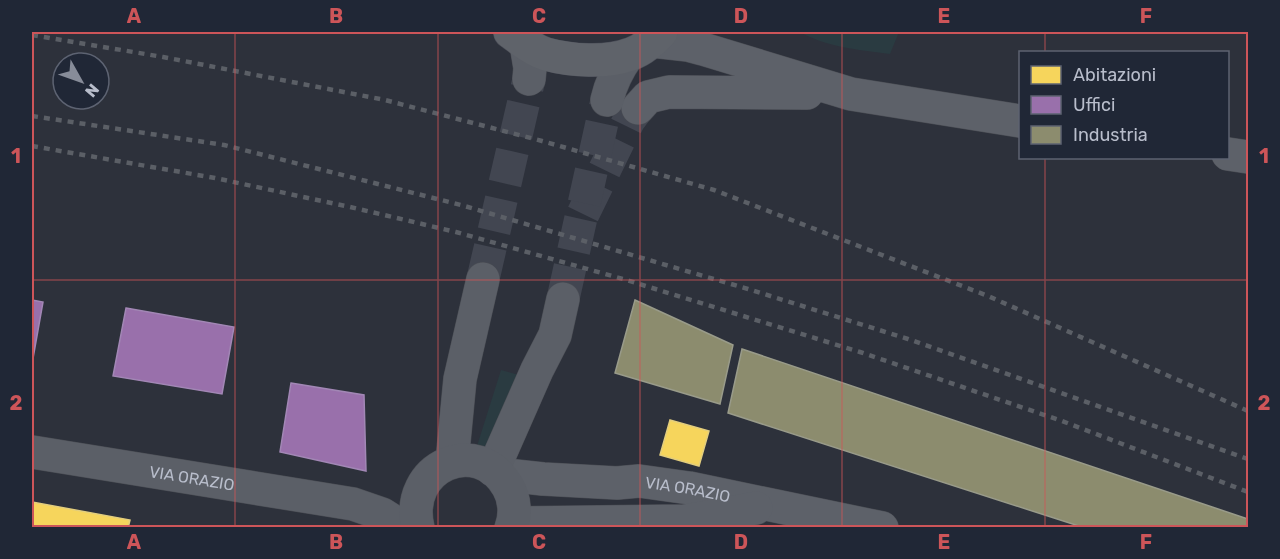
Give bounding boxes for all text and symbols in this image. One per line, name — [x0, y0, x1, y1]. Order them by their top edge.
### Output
text: A — [127, 4, 142, 28]
text: B — [329, 4, 343, 28]
text: C — [532, 4, 546, 28]
text: D — [734, 4, 748, 28]
text: E — [938, 4, 950, 28]
text: F — [1140, 4, 1152, 28]
north arrow — [51, 51, 111, 111]
legend — [1019, 51, 1229, 159]
text: Abitazioni — [1073, 64, 1156, 86]
text: N — [81, 80, 103, 101]
text: Uffici — [1073, 94, 1115, 116]
text: Industria — [1073, 124, 1148, 146]
text: 1 — [11, 144, 21, 168]
text: 1 — [1259, 144, 1269, 168]
text: 2 — [10, 391, 23, 415]
text: 2 — [1258, 391, 1271, 415]
street label: VIA ORAZIO — [148, 462, 236, 494]
street label: VIA ORAZIO — [644, 472, 732, 506]
text: A — [127, 530, 142, 554]
text: B — [329, 530, 343, 554]
text: C — [532, 530, 546, 554]
text: D — [734, 530, 748, 554]
text: E — [938, 530, 950, 554]
text: F — [1140, 530, 1152, 554]

